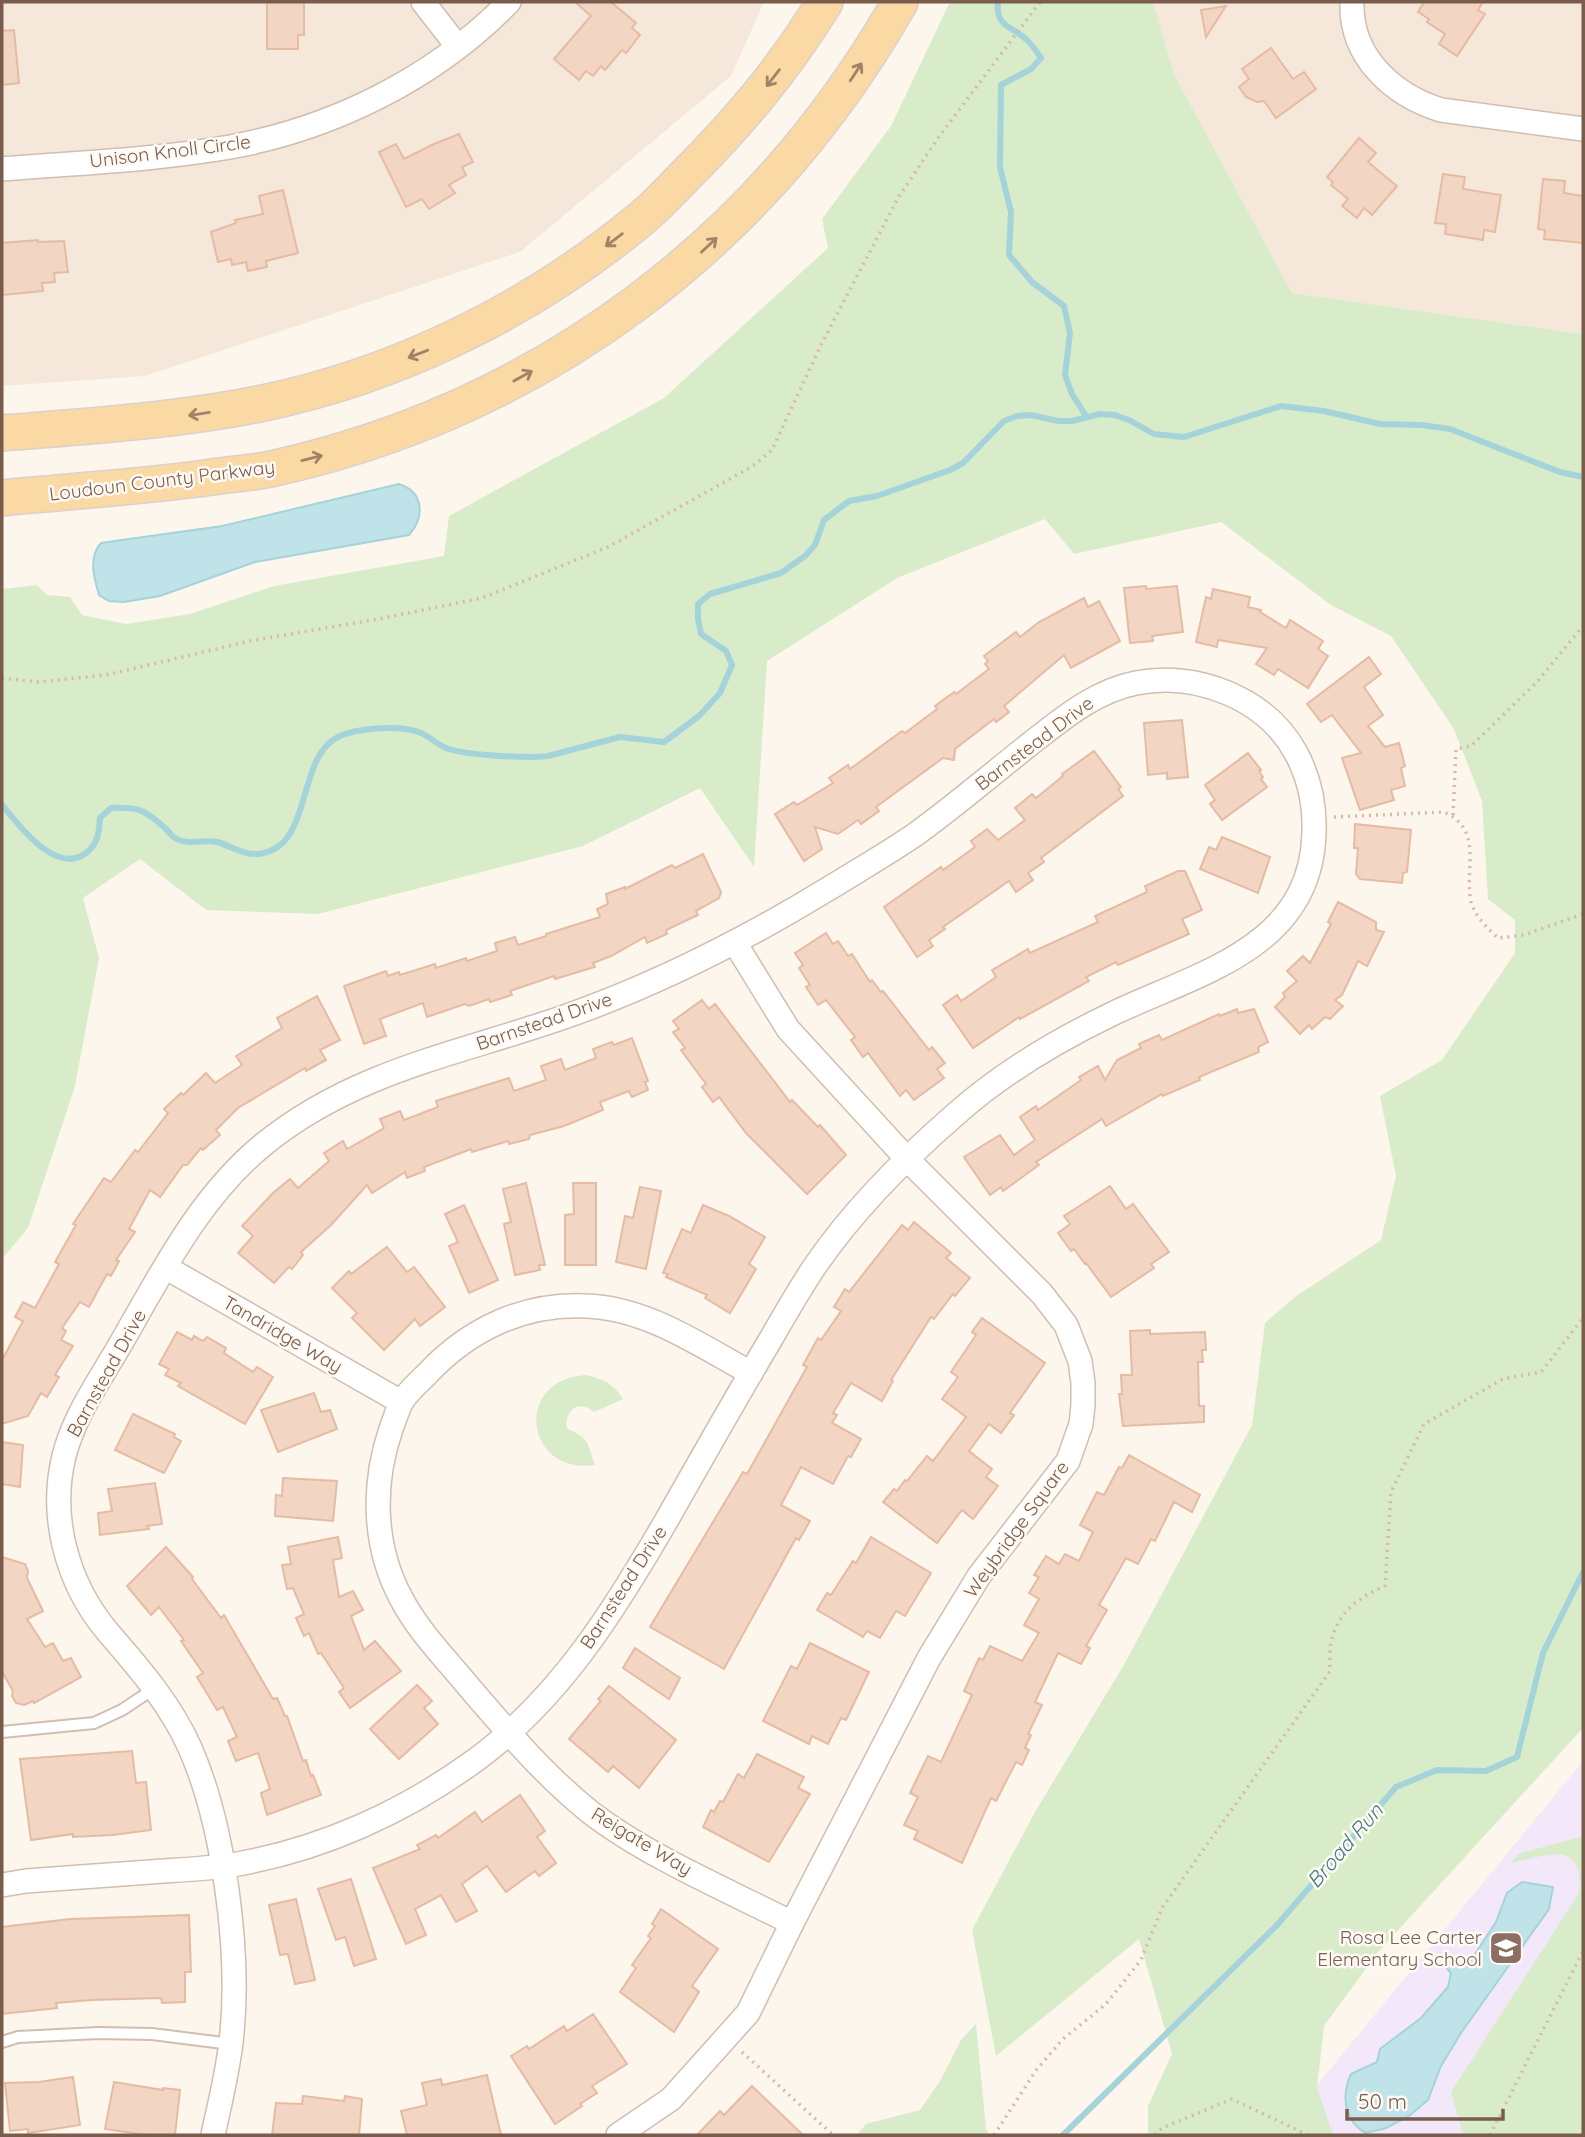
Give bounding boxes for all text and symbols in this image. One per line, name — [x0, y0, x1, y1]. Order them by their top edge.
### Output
one-way arrow — [850, 63, 864, 83]
one-way arrow — [765, 69, 781, 87]
street label: Unison Knoll Circle — [88, 129, 252, 173]
one-way arrow — [605, 233, 624, 247]
one-way arrow — [700, 236, 717, 253]
one-way arrow — [407, 349, 429, 361]
one-way arrow — [513, 369, 533, 383]
one-way arrow — [188, 408, 211, 421]
one-way arrow — [300, 451, 323, 464]
street label: Loudoun County Parkway — [48, 454, 276, 506]
street label: Barnstead Drive — [970, 691, 1098, 795]
street label: Barnstead Drive — [473, 987, 615, 1055]
street label: Tandridge Way — [219, 1290, 347, 1378]
street label: Barnstead Drive — [61, 1305, 151, 1441]
street label: Weybridge Square — [958, 1456, 1074, 1602]
street label: Barnstead Drive — [574, 1521, 672, 1653]
water label: Broad Run — [1301, 1797, 1388, 1893]
street label: Reigate Way — [587, 1801, 697, 1881]
place label: Rosa Lee Carter Elementary School — [1317, 1925, 1483, 1971]
school or university icon: Rosa Lee Carter Elementary School — [1487, 1929, 1525, 1967]
scale bar — [1347, 2078, 1503, 2122]
text: 50 m — [1358, 2088, 1407, 2114]

